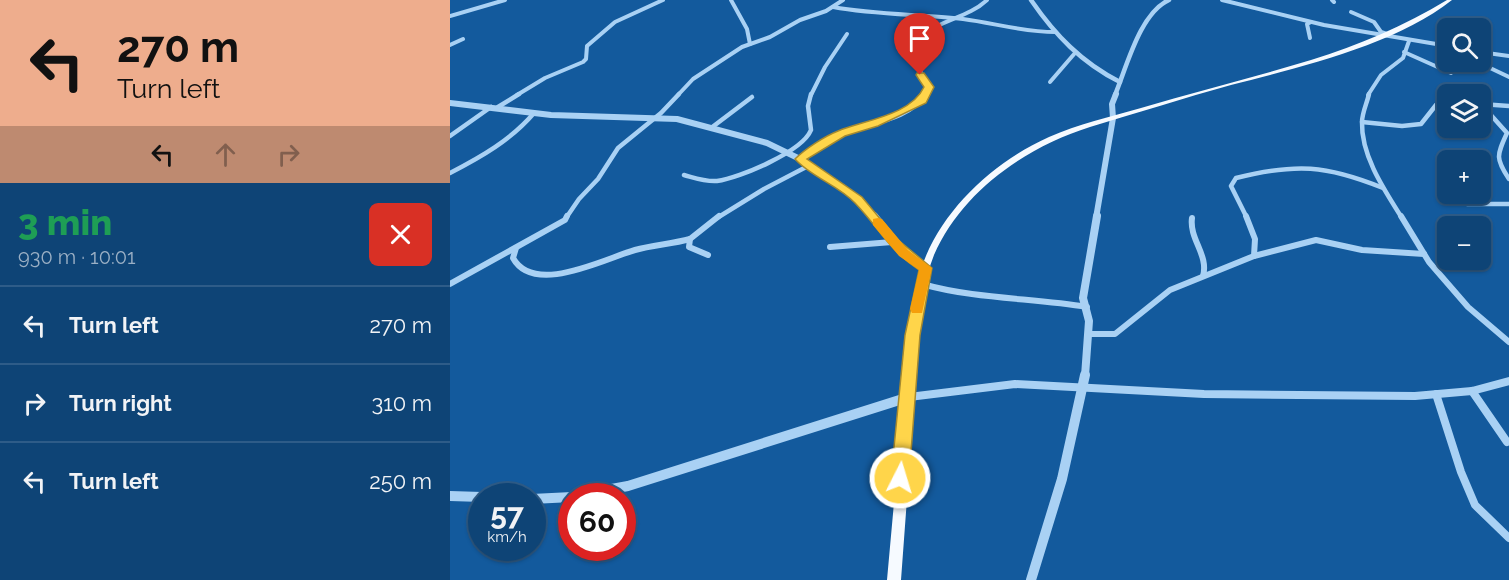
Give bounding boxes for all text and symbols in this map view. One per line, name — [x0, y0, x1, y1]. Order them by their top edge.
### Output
pin — [894, 13, 945, 75]
map controls — [1437, 18, 1491, 270]
button: search — [1437, 18, 1491, 72]
icon: arrive — [903, 22, 936, 55]
text: 270 m — [117, 23, 239, 72]
icon: left — [18, 24, 96, 102]
text: Turn left — [117, 73, 220, 104]
button: layers — [1437, 84, 1491, 138]
icon: left — [146, 138, 179, 171]
icon: ahead — [209, 138, 242, 171]
icon: right — [272, 138, 305, 171]
button: + — [1437, 150, 1491, 204]
text: 3 min — [18, 201, 112, 243]
button: close — [369, 203, 432, 266]
button: − — [1437, 216, 1491, 270]
text: 930 m · 10:01 — [18, 245, 135, 269]
icon: left — [18, 309, 51, 342]
text: Turn left — [69, 312, 159, 338]
text: 270 m — [370, 312, 432, 338]
icon: right — [18, 387, 51, 420]
text: Turn right — [69, 390, 172, 416]
text: 310 m — [372, 390, 432, 416]
position arrow — [868, 446, 932, 510]
icon: left — [18, 465, 51, 498]
text: Turn left — [69, 468, 159, 494]
text: 250 m — [369, 468, 432, 494]
speed limit sign: 60 — [558, 483, 636, 561]
text: 57 — [490, 497, 524, 532]
text: km/h — [487, 528, 527, 546]

